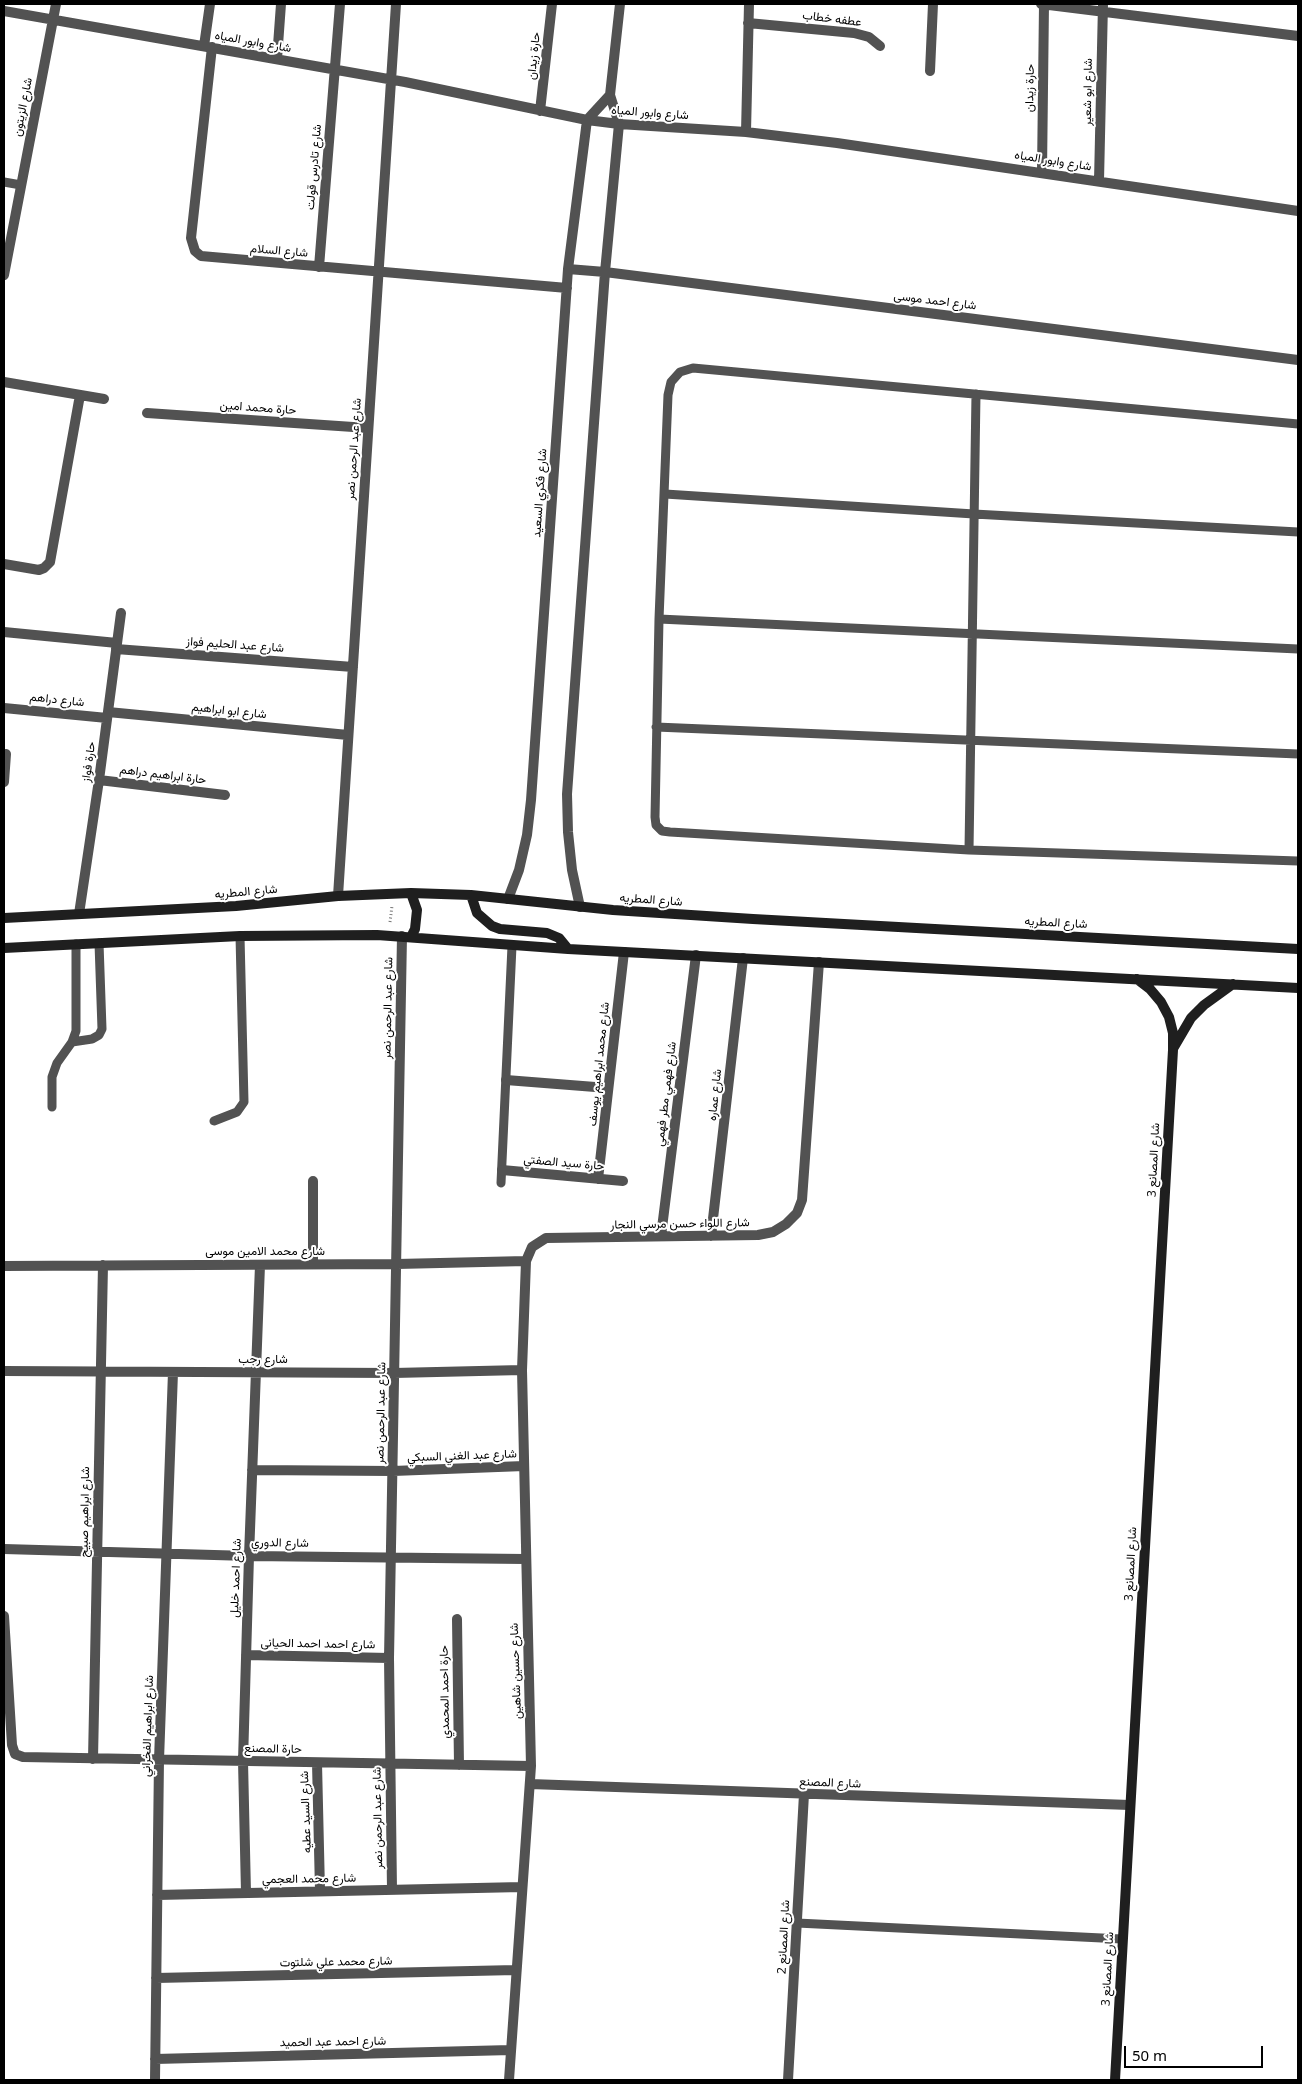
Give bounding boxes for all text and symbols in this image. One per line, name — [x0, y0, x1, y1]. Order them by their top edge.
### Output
street label: عطفه خطاب — [802, 8, 862, 30]
street label: شارع وابور المياه — [214, 28, 292, 56]
street label: حارة زيدان — [524, 31, 544, 81]
street label: شارع ابو شعير — [1080, 58, 1096, 126]
street label: حارة زيدان — [1022, 64, 1038, 112]
street label: شارع الزيتون — [10, 76, 36, 138]
street label: شارع وابور المياه — [611, 103, 689, 123]
street label: شارع تادرس قولت — [303, 124, 325, 210]
street label: شارع وابور المياه — [1014, 148, 1092, 174]
street label: شارع السلام — [249, 241, 309, 261]
street label: شارع احمد موسى — [893, 289, 977, 313]
street label: حارة محمد امين — [219, 398, 297, 418]
street label: شارع عبد الرحمن نصر — [343, 398, 365, 500]
street label: شارع فكري السعيد — [530, 448, 550, 538]
street label: شارع عبد الحليم فواز — [186, 634, 284, 656]
street label: شارع دراهم — [29, 690, 85, 710]
street label: شارع ابو ابراهيم — [191, 700, 267, 722]
street label: حارة فواز — [79, 741, 99, 783]
street label: حارة ابراهيم دراهم — [119, 763, 207, 787]
street label: شارع المطريه — [214, 882, 278, 902]
street label: شارع المطريه — [619, 891, 683, 909]
street label: شارع المطريه — [1024, 914, 1088, 932]
street label: شارع عبد الرحمن نصر — [380, 957, 396, 1059]
street label: شارع محمد ابراهيم يوسف — [585, 1001, 613, 1127]
street label: شارع فهمي مطر فهمي — [652, 1041, 680, 1147]
street label: شارع عماره — [705, 1068, 725, 1122]
street label: شارع المصانع 3 — [1145, 1122, 1163, 1198]
street label: حارة سيد الصفتي — [523, 1152, 605, 1174]
street label: شارع اللواء حسن مرسي النجار — [610, 1216, 750, 1232]
street label: شارع محمد الامين موسى — [205, 1245, 325, 1259]
street label: شارع رجب — [238, 1353, 288, 1367]
street label: شارع عبد الرحمن نصر — [373, 1362, 389, 1464]
street label: شارع عبد الغني السبكي — [407, 1447, 517, 1465]
street label: شارع ابراهيم صبيح — [77, 1466, 93, 1558]
street label: شارع المصانع 3 — [1122, 1526, 1140, 1602]
street label: شارع الدوري — [251, 1535, 309, 1551]
street label: شارع احمد خليل — [227, 1538, 245, 1618]
street label: شارع حسين شاهين — [507, 1623, 525, 1719]
street label: شارع احمد احمد الحيانى — [260, 1636, 376, 1652]
street label: حارة احمد المحمدي — [437, 1645, 453, 1739]
street label: شارع ابراهيم الفخراني — [139, 1675, 157, 1777]
street label: حارة المصنع — [244, 1741, 302, 1757]
street label: شارع عبد الرحمن نصر — [370, 1767, 386, 1869]
street label: شارع السيد عطيه — [297, 1771, 315, 1853]
street label: شارع المصنع — [799, 1775, 861, 1791]
street label: شارع محمد العجمي — [262, 1871, 356, 1887]
street label: شارع المصانع 2 — [775, 1899, 793, 1975]
street label: شارع المصانع 3 — [1099, 1931, 1117, 2007]
street label: شارع محمد علي شلتوت — [280, 1954, 392, 1970]
street label: شارع احمد عبد الحميد — [280, 2034, 386, 2050]
scale bar — [1127, 2036, 1266, 2068]
text: 50 m — [1132, 2045, 1167, 2065]

